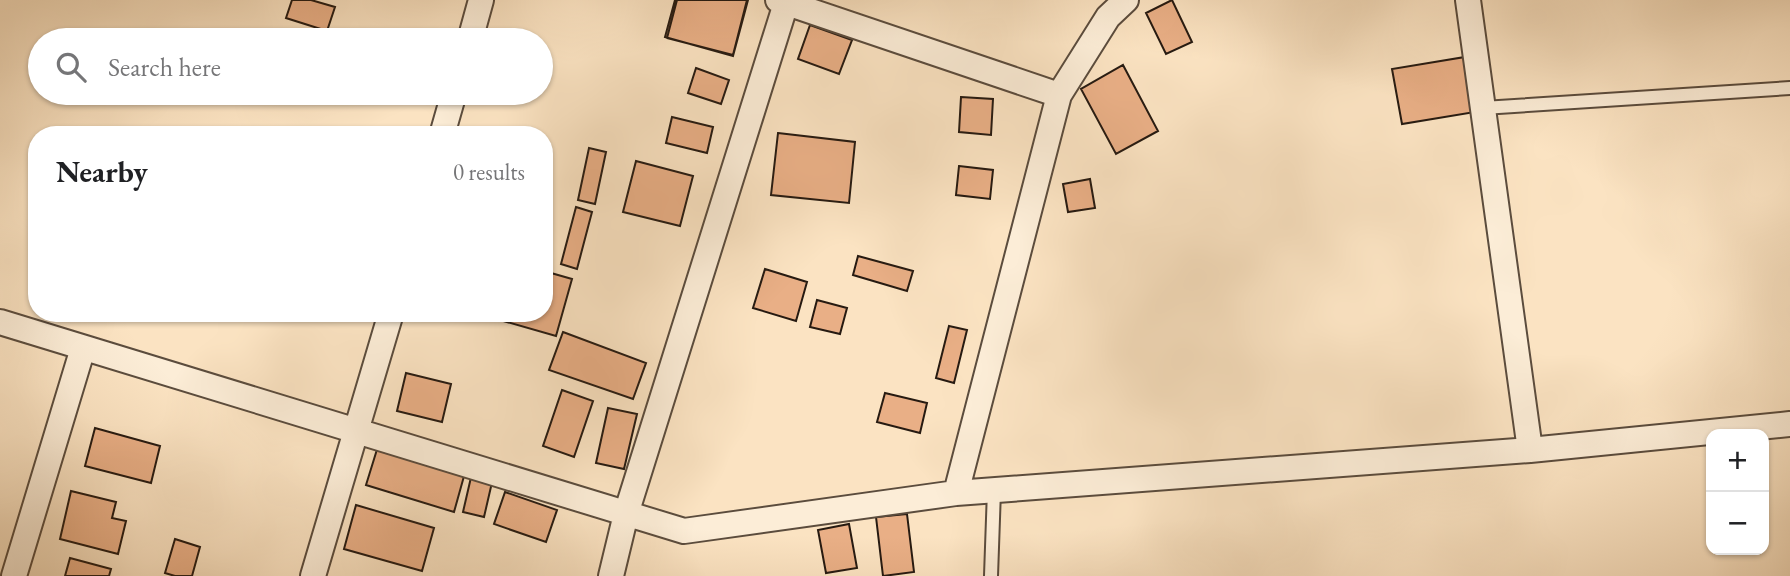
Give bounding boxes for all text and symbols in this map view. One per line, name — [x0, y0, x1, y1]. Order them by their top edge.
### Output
search box — [28, 28, 553, 105]
icon: search — [52, 48, 90, 86]
text: Search here — [108, 50, 221, 84]
text: Nearby — [56, 152, 148, 191]
text: 0 results — [453, 157, 525, 187]
map controls — [1706, 429, 1769, 555]
button: + — [1706, 429, 1769, 492]
button: − — [1706, 492, 1769, 555]

